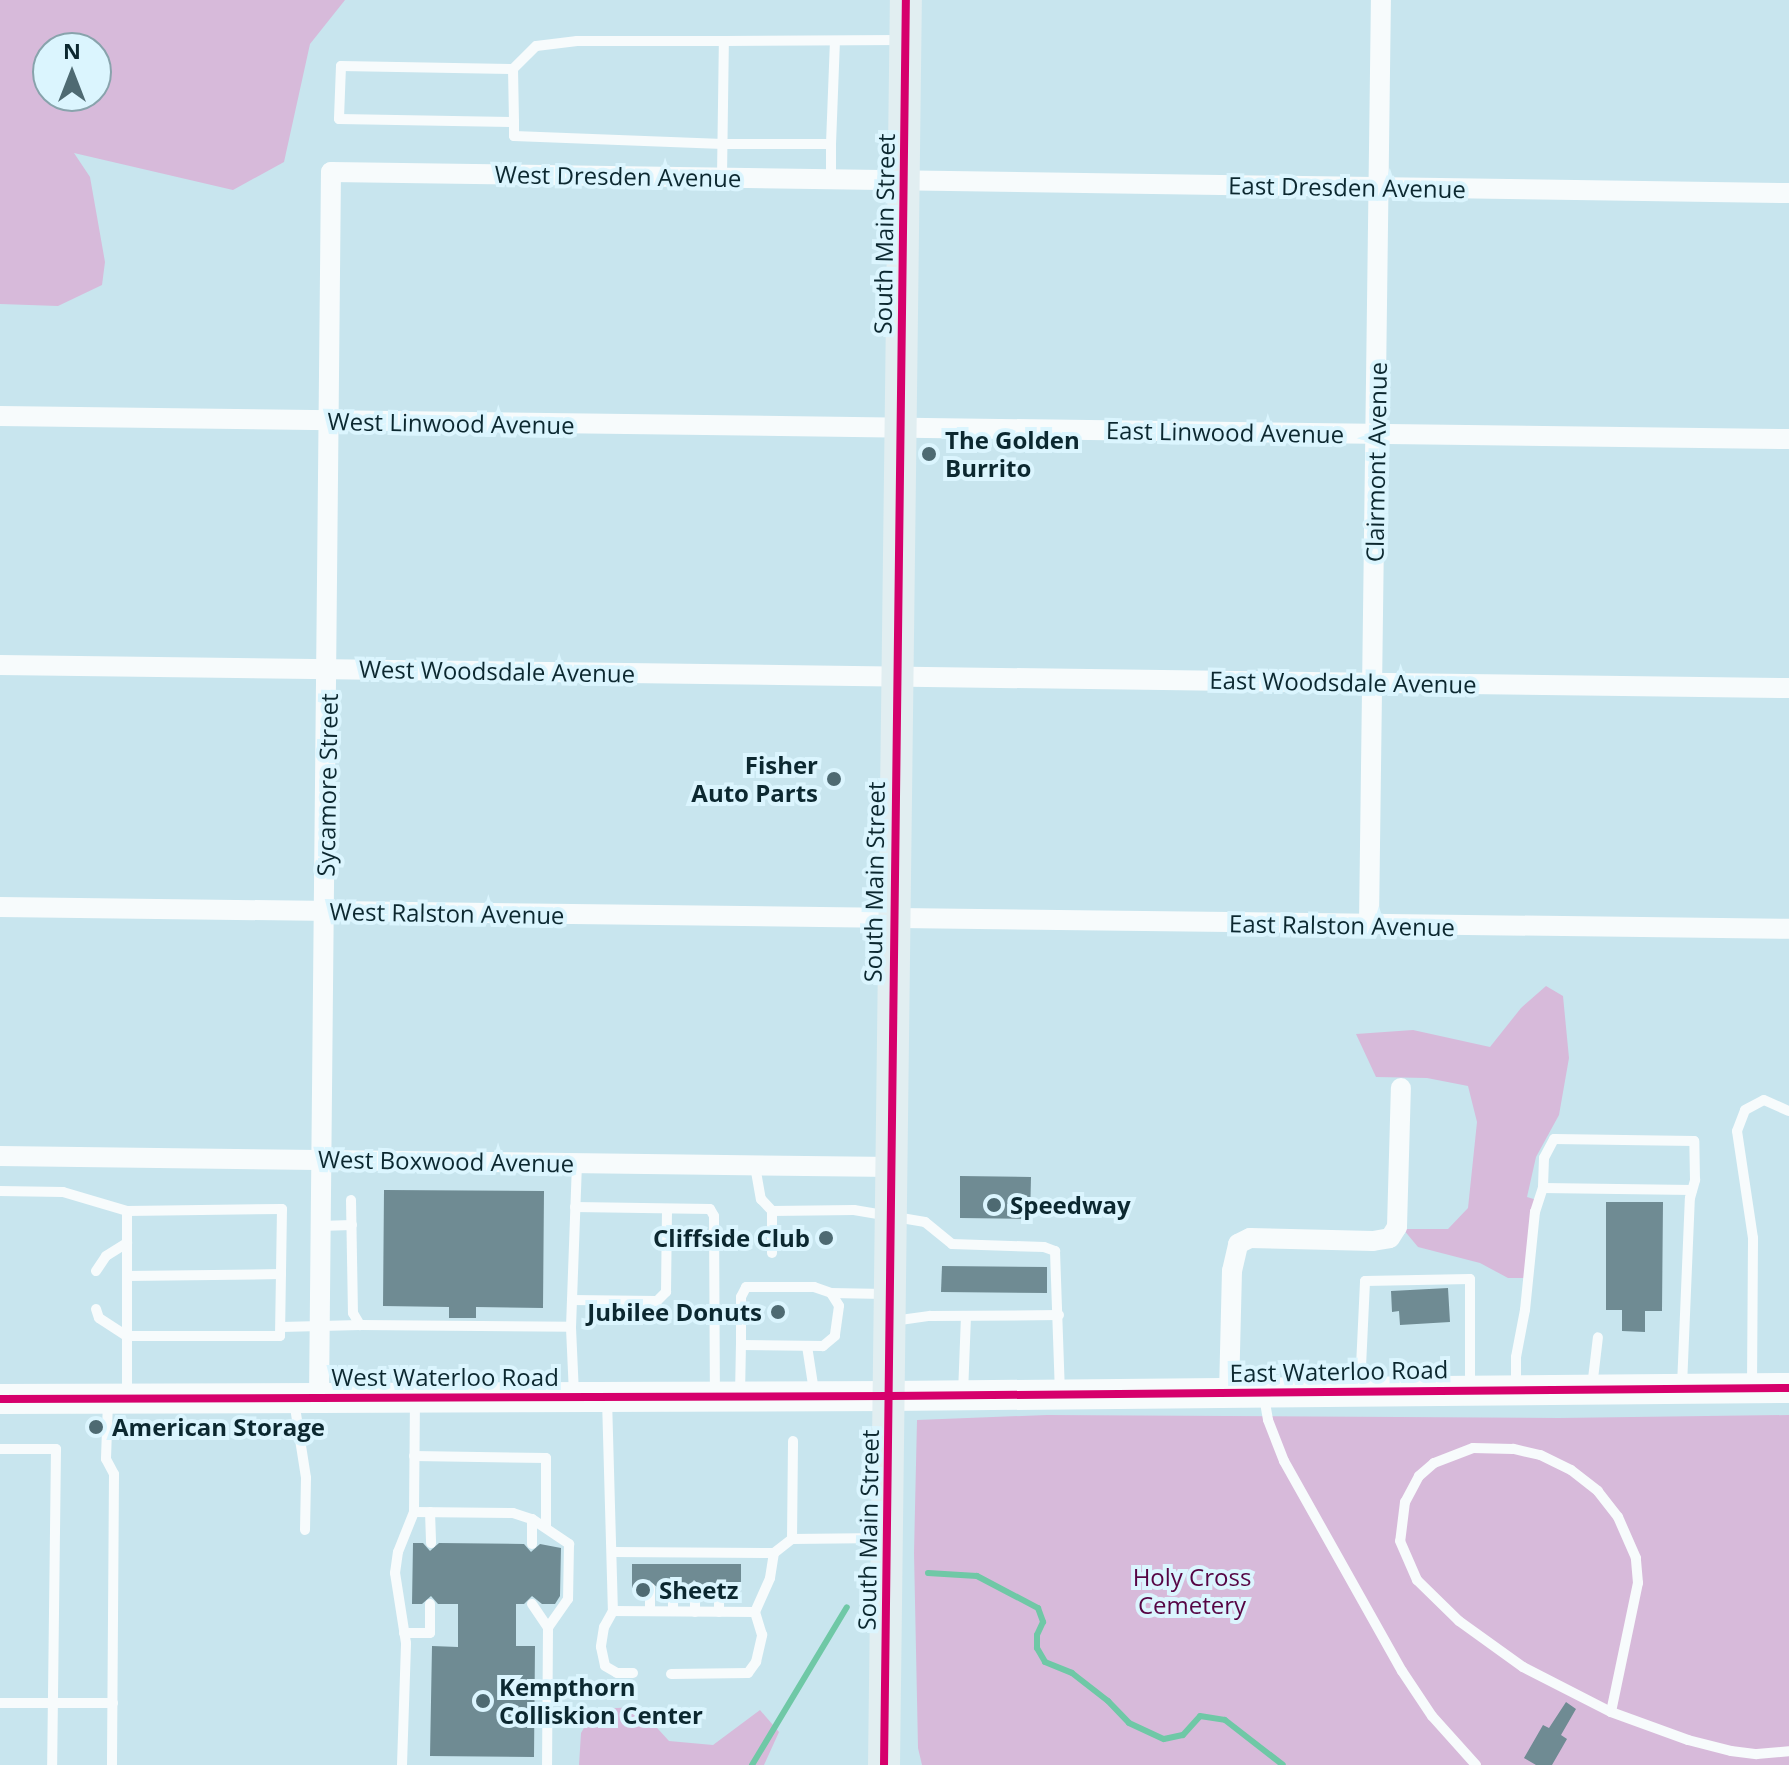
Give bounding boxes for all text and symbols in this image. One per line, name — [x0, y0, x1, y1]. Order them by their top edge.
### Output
north arrow — [32, 32, 112, 112]
text: N — [63, 35, 81, 65]
street label: South Main Street — [868, 133, 900, 335]
street label: West Dresden Avenue — [494, 159, 742, 193]
street label: East Dresden Avenue — [1228, 171, 1466, 203]
street label: Clairmont Avenue — [1360, 362, 1392, 562]
street label: West Linwood Avenue — [327, 406, 575, 440]
street label: East Linwood Avenue — [1106, 416, 1344, 448]
place label: The Golden Burrito — [945, 426, 1080, 482]
marker: The Golden Burrito — [920, 445, 938, 463]
street label: West Woodsdale Avenue — [359, 654, 635, 688]
street label: East Woodsdale Avenue — [1209, 665, 1477, 699]
street label: Sycamore Street — [311, 693, 343, 877]
place label: Fisher Auto Parts — [691, 751, 818, 807]
marker: Fisher Auto Parts — [825, 770, 843, 788]
street label: South Main Street — [858, 781, 890, 983]
street label: West Ralston Avenue — [329, 897, 565, 929]
street label: East Ralston Avenue — [1229, 909, 1455, 941]
street label: West Boxwood Avenue — [318, 1144, 574, 1178]
place label: Speedway — [1010, 1191, 1131, 1219]
marker: Speedway — [985, 1196, 1003, 1214]
place label: Cliffside Club — [653, 1224, 810, 1252]
marker: Cliffside Club — [817, 1229, 835, 1247]
place label: Jubilee Donuts — [587, 1298, 762, 1326]
marker: Jubilee Donuts — [769, 1303, 787, 1321]
street label: East Waterloo Road — [1229, 1355, 1449, 1387]
street label: West Waterloo Road — [331, 1363, 559, 1391]
place label: American Storage — [112, 1413, 325, 1441]
marker: American Storage — [87, 1418, 105, 1436]
street label: South Main Street — [852, 1429, 884, 1631]
park label: Holy Cross Cemetery — [1133, 1563, 1251, 1619]
place label: Sheetz — [659, 1576, 738, 1604]
marker: Sheetz — [634, 1581, 652, 1599]
place label: Kempthorn Colliskion Center — [499, 1673, 703, 1729]
marker: Kempthorn Colliskion Center — [474, 1692, 492, 1710]

